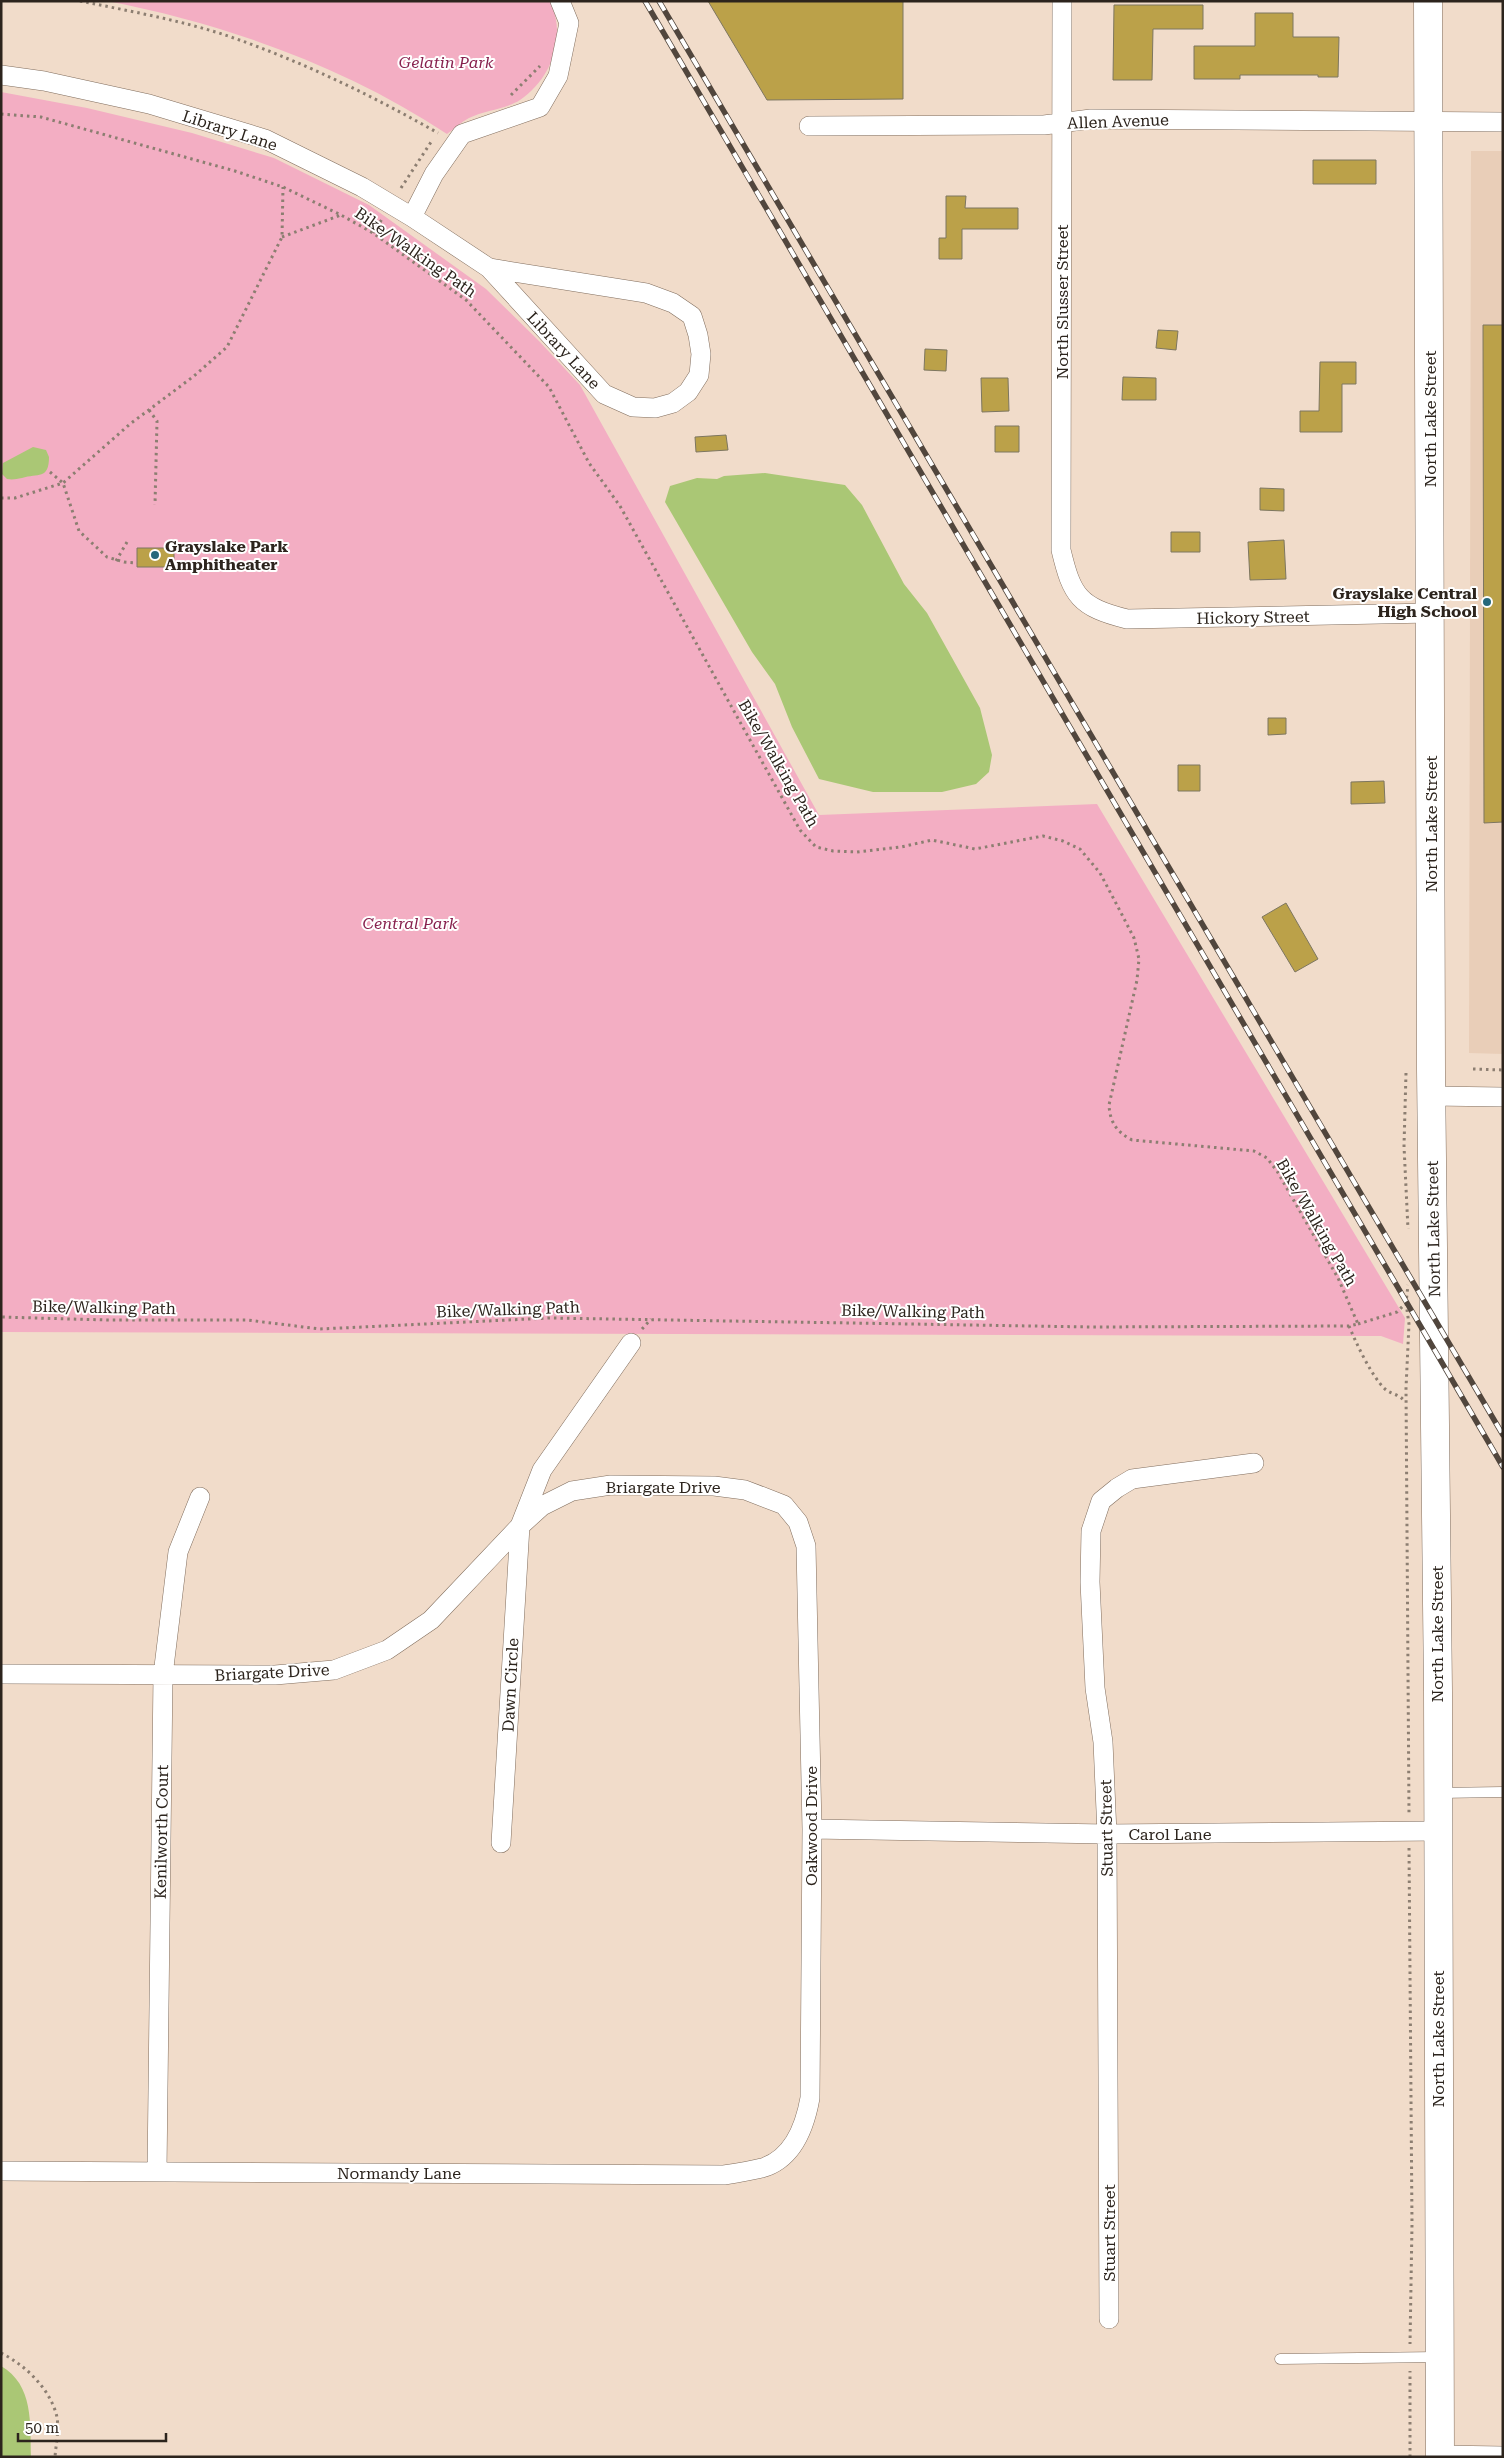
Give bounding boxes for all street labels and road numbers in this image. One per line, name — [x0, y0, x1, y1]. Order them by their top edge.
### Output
street label: Library Lane — [180, 106, 280, 155]
street label: Allen Avenue — [1067, 110, 1169, 133]
street label: Bike/Walking Path — [351, 203, 480, 301]
street label: North Slusser Street — [1053, 225, 1072, 379]
street label: Library Lane — [523, 308, 604, 393]
street label: North Lake Street — [1421, 351, 1440, 487]
street label: Hickory Street — [1196, 607, 1310, 628]
street label: Bike/Walking Path — [734, 696, 823, 830]
street label: North Lake Street — [1422, 756, 1441, 892]
street label: Bike/Walking Path — [1272, 1155, 1361, 1289]
street label: North Lake Street — [1423, 1160, 1444, 1298]
street label: Bike/Walking Path — [32, 1297, 176, 1318]
street label: Bike/Walking Path — [436, 1297, 580, 1322]
street label: Bike/Walking Path — [841, 1301, 985, 1322]
street label: Briargate Drive — [605, 1478, 721, 1497]
street label: North Lake Street — [1428, 1566, 1447, 1702]
street label: Dawn Circle — [499, 1637, 522, 1733]
street label: Briargate Drive — [214, 1660, 330, 1685]
street label: Kenilworth Court — [151, 1765, 172, 1899]
street label: Oakwood Drive — [802, 1766, 821, 1886]
street label: Stuart Street — [1096, 1779, 1117, 1877]
street label: Carol Lane — [1128, 1825, 1212, 1844]
street label: North Lake Street — [1429, 1971, 1448, 2107]
street label: Normandy Lane — [337, 2164, 461, 2183]
street label: Stuart Street — [1100, 2184, 1119, 2282]

